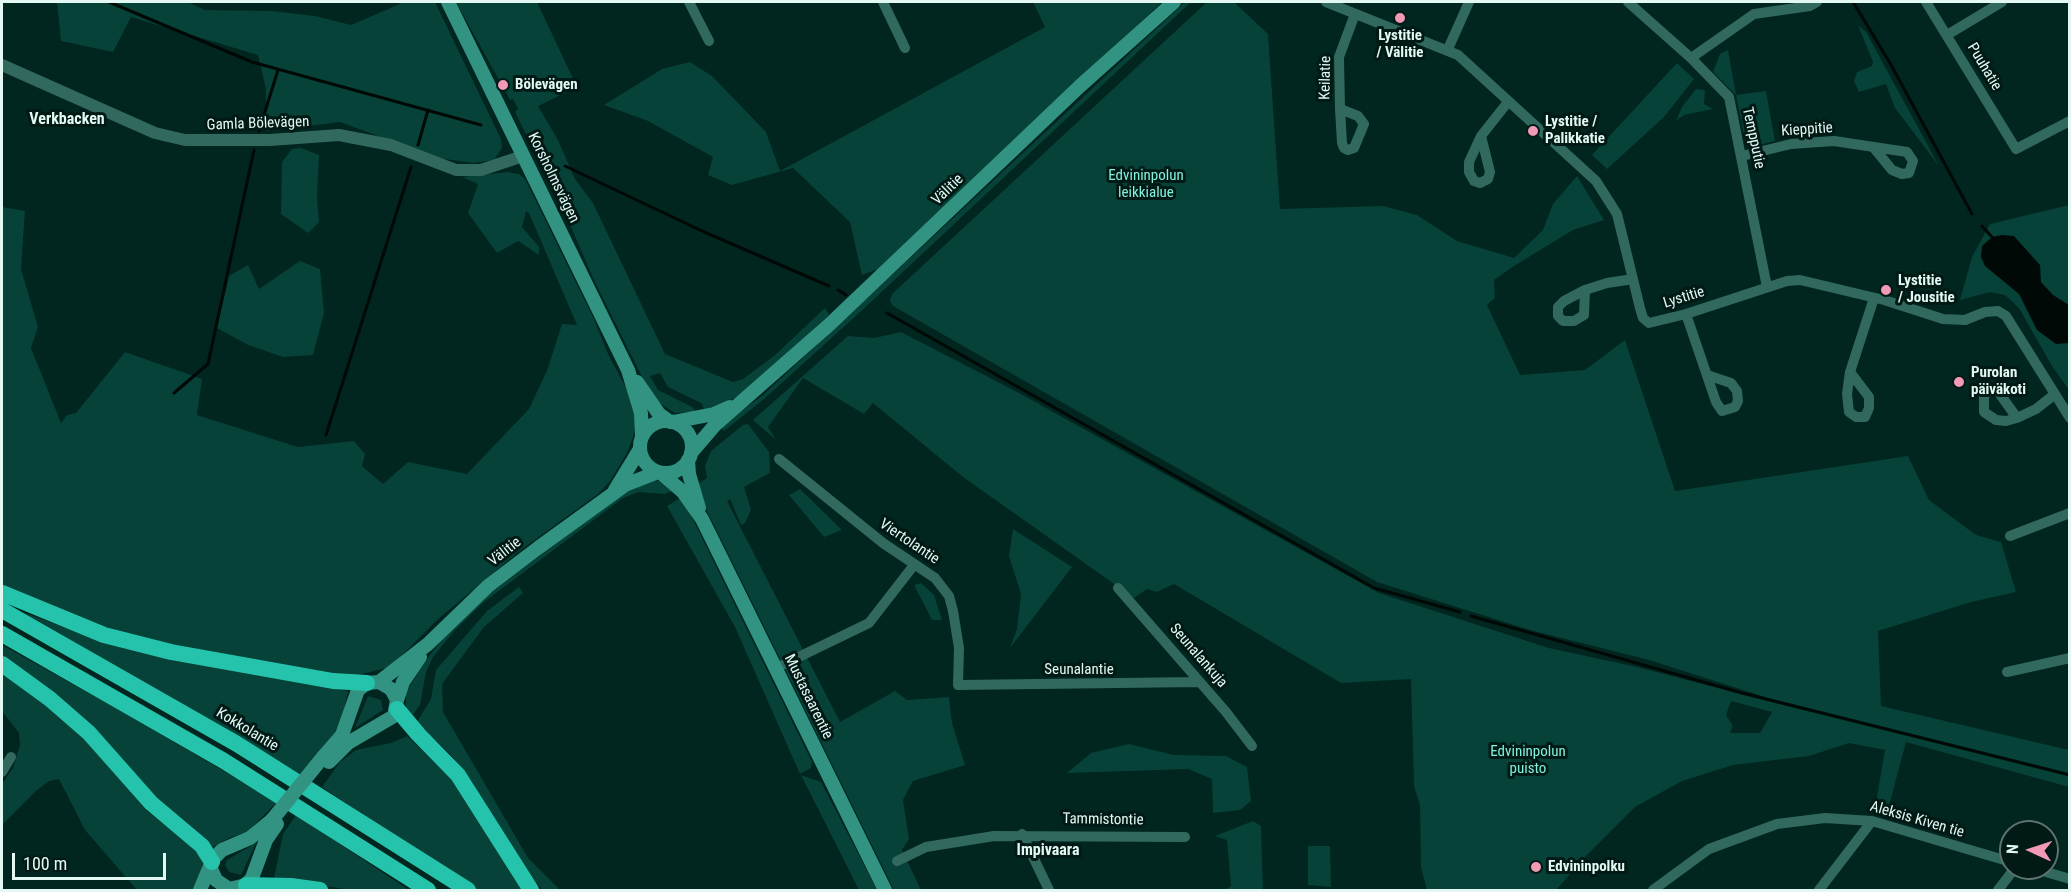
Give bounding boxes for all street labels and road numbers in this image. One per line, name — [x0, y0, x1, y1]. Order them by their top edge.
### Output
street label: Puuhatie — [1963, 40, 2005, 94]
street label: Keilatie — [1317, 56, 1335, 100]
street label: Tempputie — [1738, 106, 1768, 170]
street label: Gamla Bölevägen — [206, 113, 310, 135]
street label: Kieppitie — [1781, 119, 1833, 141]
street label: Korsholmsvägen — [523, 130, 583, 226]
street label: Välitie — [928, 171, 968, 209]
street label: Lystitie — [1661, 283, 1707, 313]
street label: Viertolantie — [876, 515, 942, 569]
street label: Välitie — [485, 534, 525, 570]
street label: Seunalankuja — [1165, 620, 1231, 692]
street label: Mustasaarentie — [780, 652, 836, 742]
street label: Seunalantie — [1044, 661, 1114, 679]
street label: Kokkolantie — [213, 704, 281, 756]
street label: Aleksis Kiven tie — [1868, 798, 1966, 842]
street label: Tammistontie — [1062, 810, 1144, 830]

